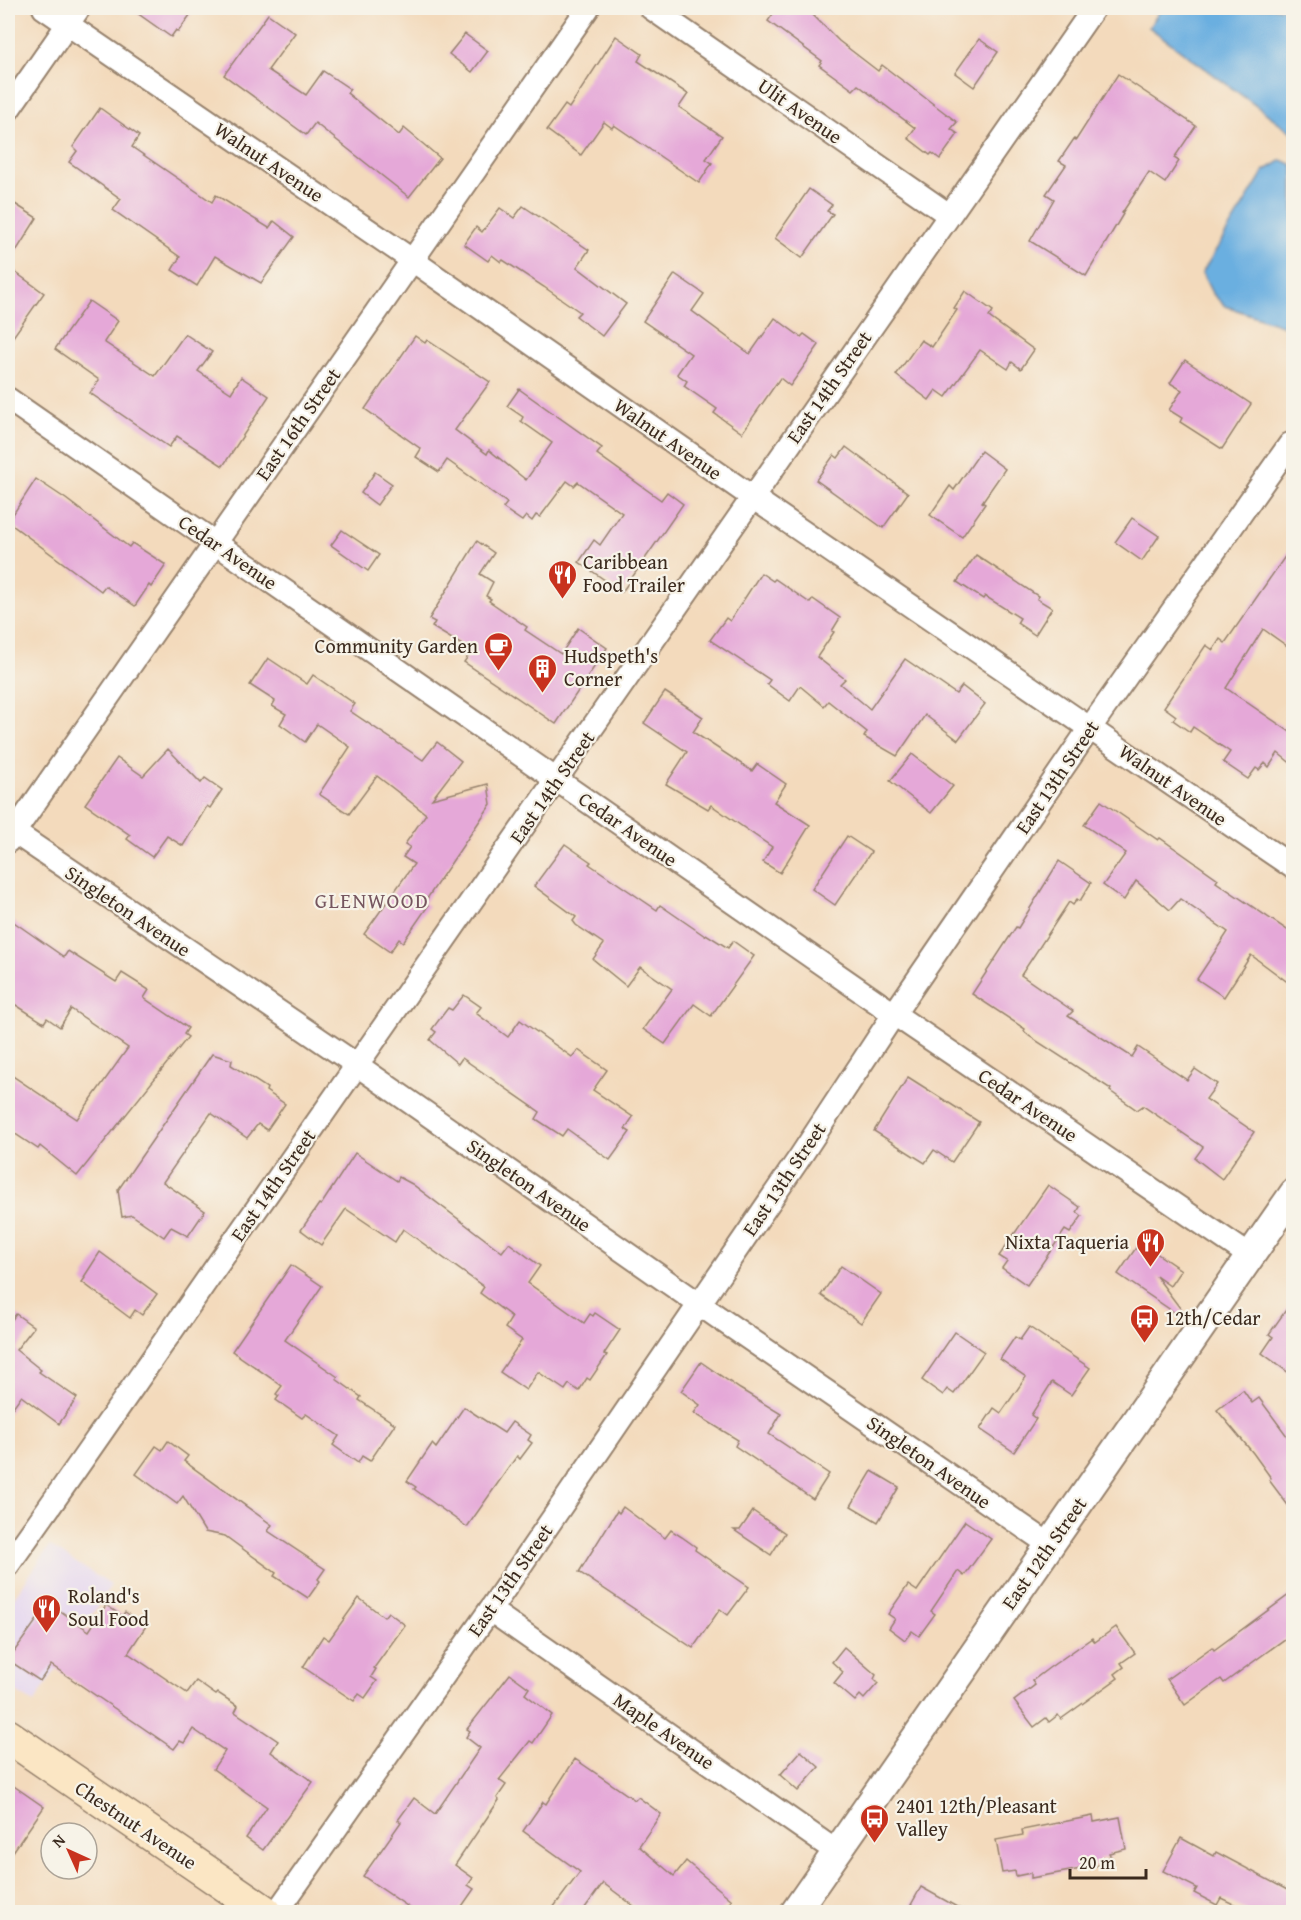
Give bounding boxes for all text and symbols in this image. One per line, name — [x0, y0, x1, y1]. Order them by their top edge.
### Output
street label: Ulit Avenue — [752, 71, 848, 150]
street label: Walnut Avenue — [209, 114, 330, 209]
street label: East 14th Street — [779, 325, 878, 449]
street label: East 16th Street — [248, 362, 347, 486]
street label: Walnut Avenue — [608, 391, 728, 487]
street label: Cedar Avenue — [173, 507, 283, 596]
place label: Caribbean Food Trailer — [583, 547, 685, 599]
restaurant icon: Caribbean Food Trailer — [546, 558, 578, 600]
cafe icon: Community Garden — [483, 630, 515, 672]
place label: Community Garden — [315, 631, 478, 660]
place label: Hudspeth's Corner — [564, 641, 658, 693]
building icon: Hudspeth's Corner — [527, 652, 559, 694]
street label: East 13th Street — [1008, 714, 1105, 839]
street label: East 14th Street — [502, 725, 601, 849]
street label: Walnut Avenue — [1113, 737, 1233, 833]
street label: Cedar Avenue — [573, 784, 683, 873]
street label: Singleton Avenue — [60, 858, 197, 963]
district label: GLENWOOD — [315, 885, 429, 916]
street label: Cedar Avenue — [973, 1061, 1084, 1149]
street label: East 13th Street — [735, 1116, 832, 1241]
street label: East 14th Street — [223, 1123, 322, 1247]
street label: Singleton Avenue — [461, 1131, 597, 1238]
restaurant icon: Nixta Taqueria — [1134, 1226, 1166, 1268]
place label: Nixta Taqueria — [1005, 1227, 1130, 1256]
bus stop icon: 12th/Cedar — [1128, 1302, 1160, 1344]
place label: 12th/Cedar — [1165, 1303, 1261, 1332]
street label: Singleton Avenue — [861, 1408, 997, 1515]
street label: East 12th Street — [994, 1491, 1093, 1615]
street label: East 13th Street — [460, 1518, 559, 1642]
place label: Roland's Soul Food — [68, 1581, 149, 1633]
restaurant icon: Roland's Soul Food — [31, 1592, 63, 1634]
street label: Maple Avenue — [608, 1685, 721, 1776]
street label: Chestnut Avenue — [70, 1773, 203, 1876]
place label: 2401 12th/Pleasant Valley — [896, 1791, 1057, 1843]
bus stop icon: 2401 12th/Pleasant Valley — [859, 1802, 891, 1844]
north arrow — [39, 1821, 99, 1881]
text: N — [46, 1828, 71, 1853]
scale bar — [1070, 1842, 1146, 1880]
text: 20 m — [1079, 1849, 1115, 1876]

